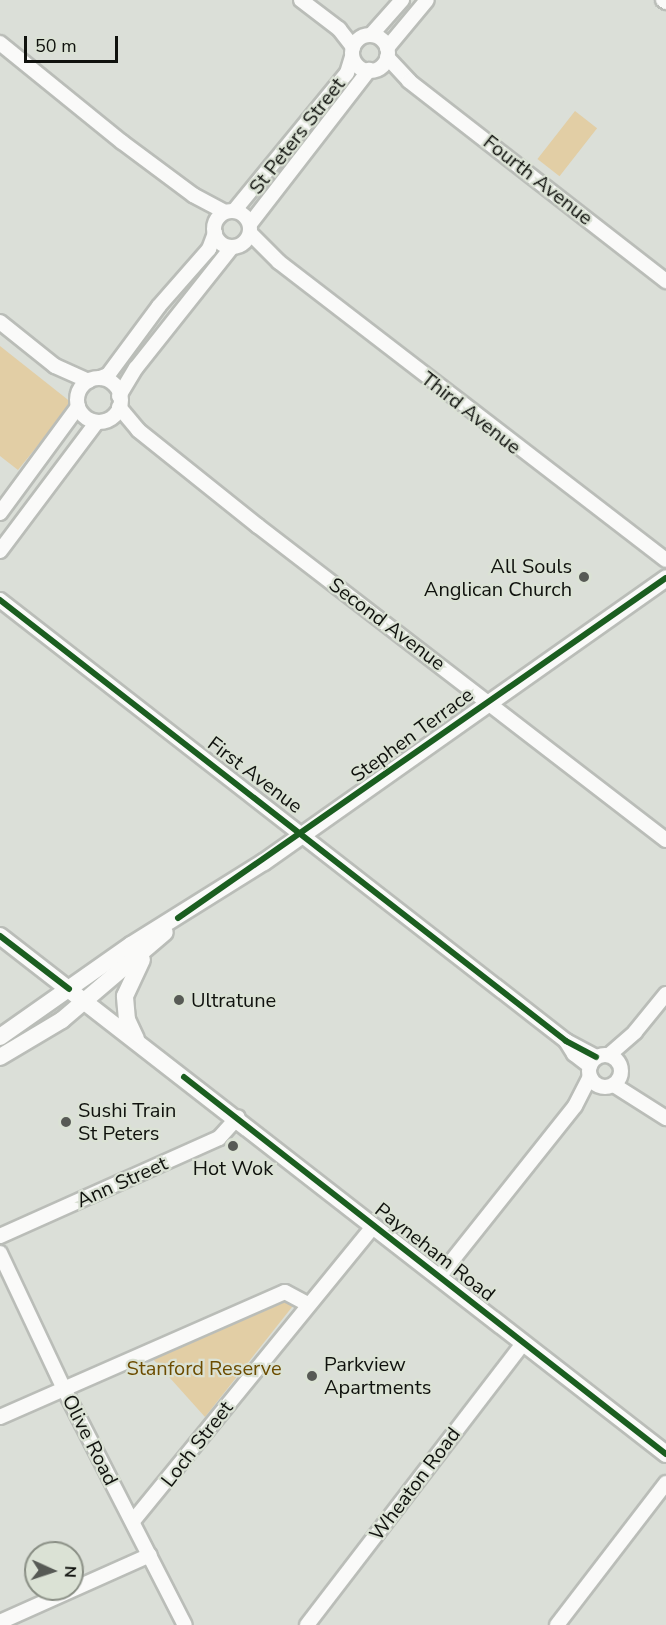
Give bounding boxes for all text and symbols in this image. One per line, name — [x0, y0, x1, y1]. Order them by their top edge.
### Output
scale bar — [27, 24, 122, 62]
text: 50 m — [35, 34, 77, 58]
street label: St Peters Street — [244, 73, 350, 199]
street label: Fourth Avenue — [479, 130, 597, 230]
street label: Third Avenue — [416, 367, 526, 459]
place label: All Souls Anglican Church — [424, 554, 572, 601]
marker: All Souls Anglican Church — [577, 570, 591, 584]
street label: Second Avenue — [324, 572, 450, 676]
street label: Stephen Terrace — [346, 682, 478, 788]
street label: First Avenue — [203, 732, 307, 818]
place label: Ultratune — [191, 988, 276, 1012]
marker: Ultratune — [172, 993, 186, 1007]
place label: Sushi Train St Peters — [78, 1098, 176, 1145]
marker: Sushi Train St Peters — [59, 1115, 73, 1129]
marker: Hot Wok — [226, 1139, 240, 1153]
street label: Ann Street — [73, 1151, 171, 1213]
place label: Hot Wok — [193, 1156, 273, 1180]
street label: Payneham Road — [370, 1198, 500, 1306]
place label: Parkview Apartments — [324, 1352, 431, 1399]
park label: Stanford Reserve — [126, 1356, 282, 1380]
marker: Parkview Apartments — [305, 1369, 319, 1383]
street label: Olive Road — [57, 1391, 123, 1489]
street label: Loch Street — [156, 1396, 238, 1492]
street label: Wheaton Road — [365, 1423, 465, 1545]
north arrow — [24, 1541, 84, 1601]
text: N — [59, 1565, 81, 1578]

